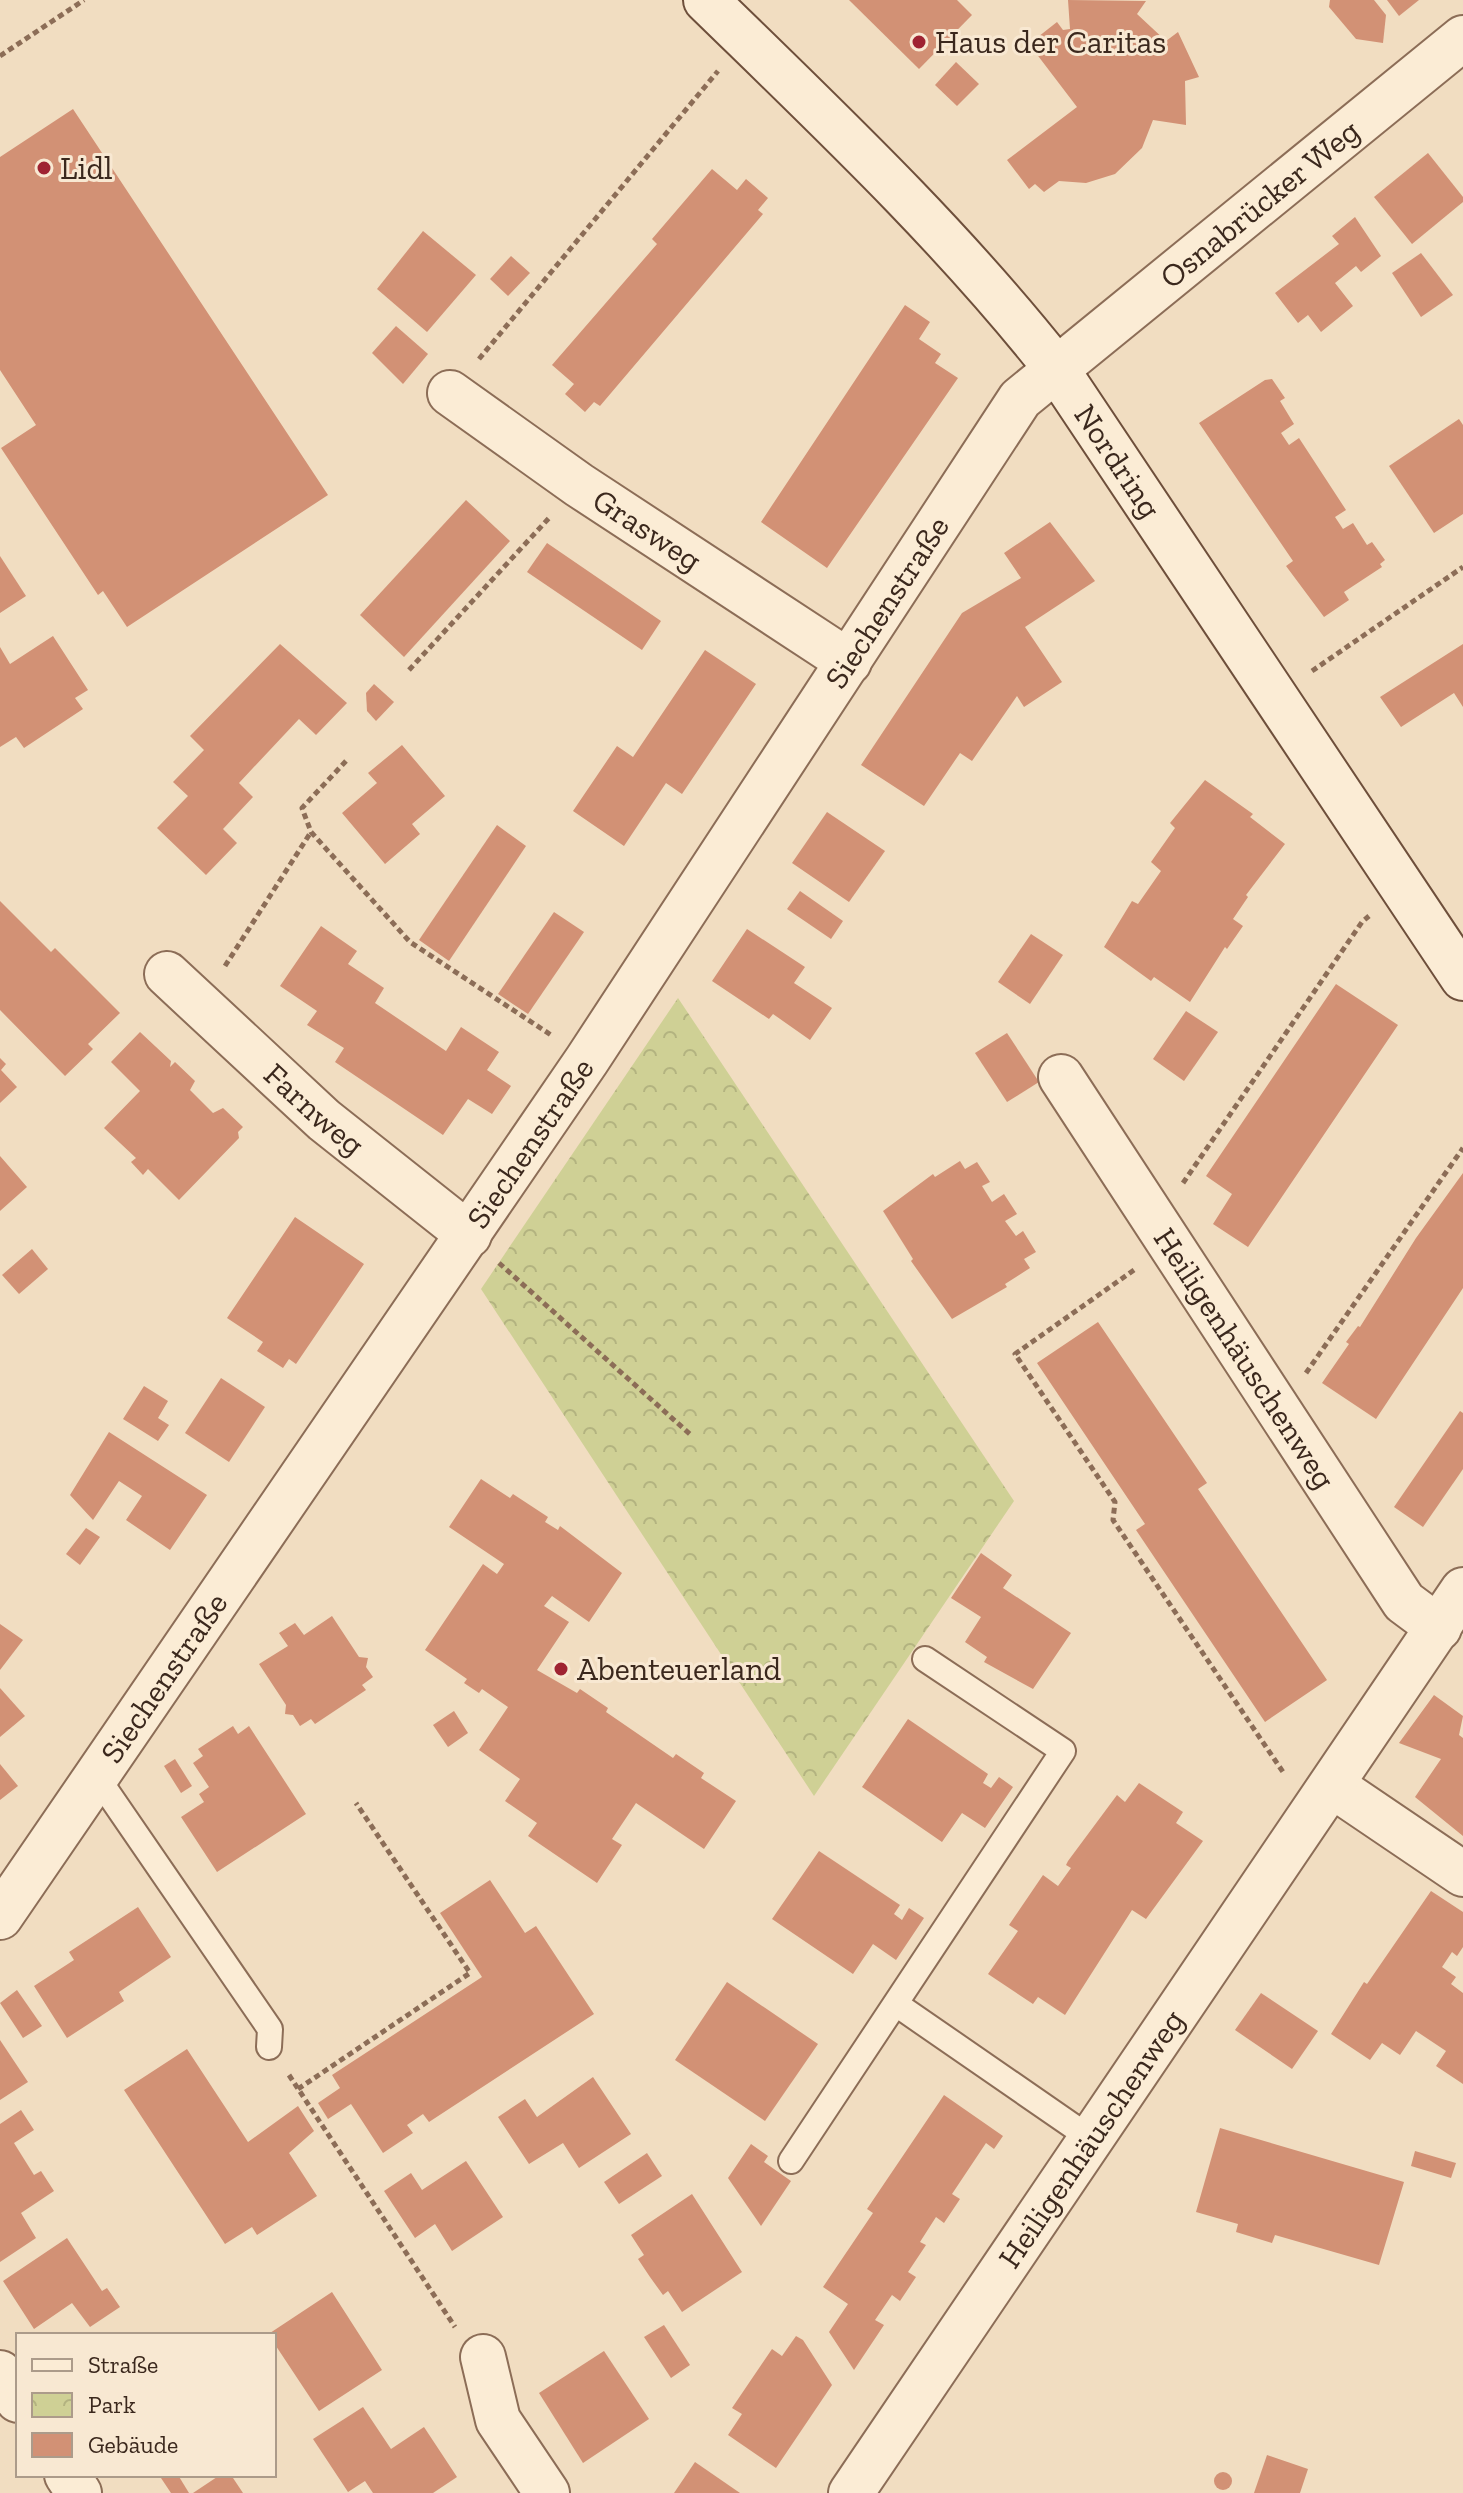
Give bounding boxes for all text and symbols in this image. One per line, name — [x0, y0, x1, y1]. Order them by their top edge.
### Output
place label: Haus der Caritas — [935, 23, 1166, 61]
marker: Haus der Caritas — [910, 33, 928, 51]
street label: Osnabrücker Weg — [1152, 111, 1367, 296]
place label: Lidl — [60, 149, 112, 187]
marker: Lidl — [35, 159, 53, 177]
street label: Nordring — [1066, 397, 1169, 525]
street label: Grasweg — [586, 480, 709, 579]
street label: Siechenstraße — [817, 509, 957, 695]
street label: Siechenstraße — [458, 1051, 602, 1236]
street label: Farnweg — [256, 1055, 372, 1163]
street label: Heiligenhäuschenweg — [1146, 1221, 1344, 1496]
street label: Siechenstraße — [92, 1585, 235, 1770]
place label: Abenteuerland — [577, 1650, 782, 1688]
marker: Abenteuerland — [552, 1660, 570, 1678]
street label: Heiligenhäuschenweg — [990, 2002, 1192, 2275]
legend — [16, 2333, 276, 2477]
text: Straße — [88, 2350, 158, 2379]
text: Park — [88, 2390, 136, 2419]
text: Gebäude — [88, 2430, 178, 2459]

